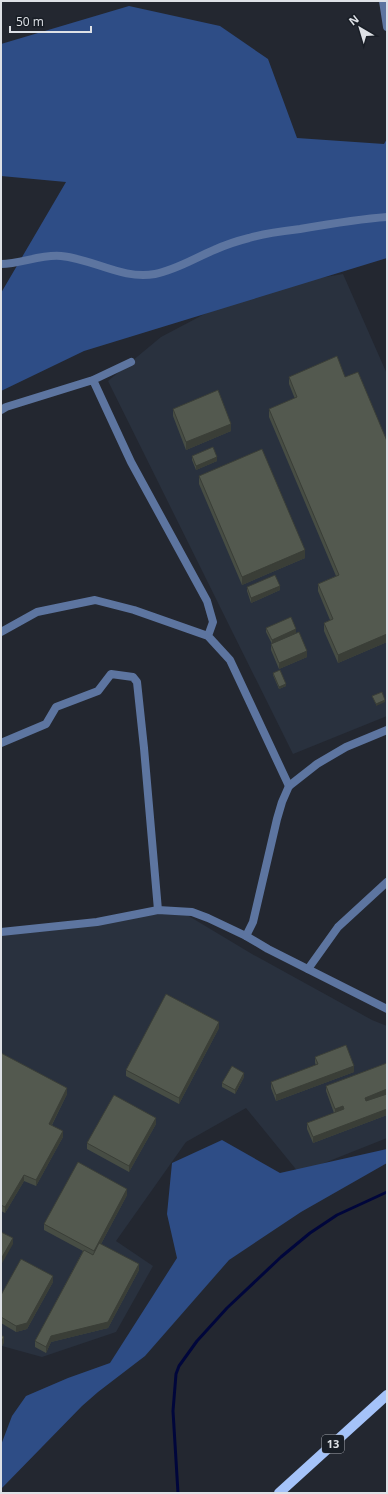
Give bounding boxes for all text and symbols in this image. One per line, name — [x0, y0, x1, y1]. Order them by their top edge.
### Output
scale bar — [10, 8, 91, 34]
north arrow — [340, 8, 380, 48]
text: N — [345, 11, 362, 28]
text: 50 m — [16, 13, 44, 30]
road number: 13 — [322, 1435, 344, 1453]

